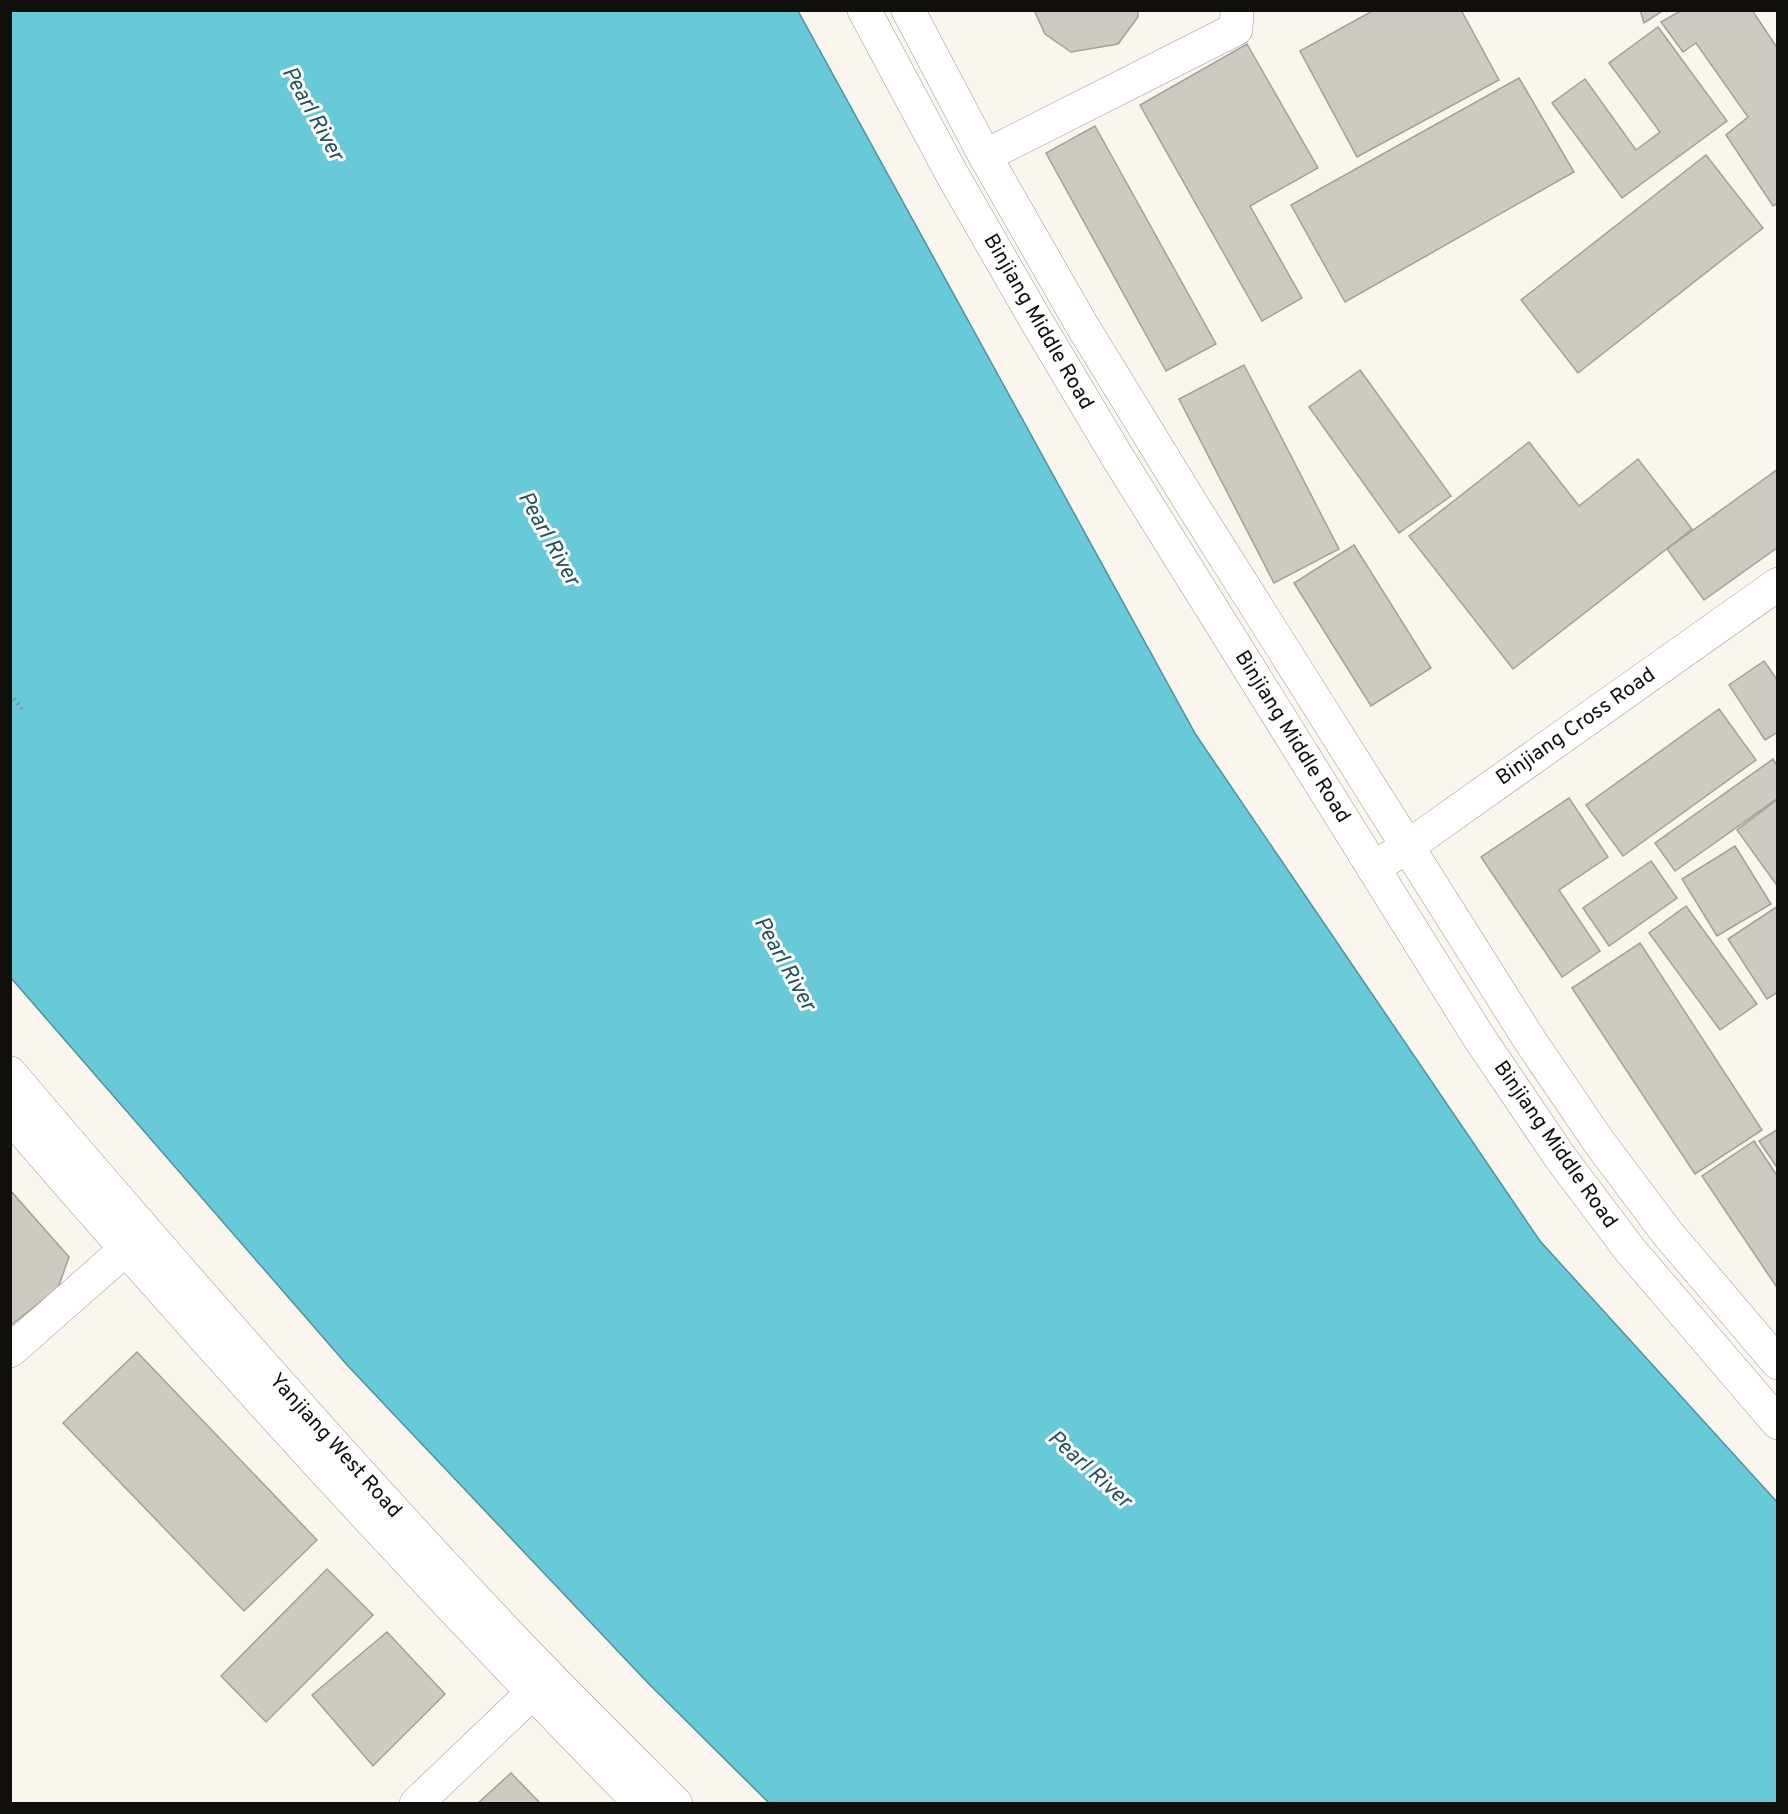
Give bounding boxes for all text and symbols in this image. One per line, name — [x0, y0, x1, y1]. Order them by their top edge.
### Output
water label: Pearl River — [275, 62, 350, 167]
street label: Binjiang Middle Road — [977, 229, 1099, 415]
water label: Pearl River — [511, 487, 586, 592]
street label: Binjiang Middle Road — [1228, 646, 1356, 828]
street label: Binjiang Cross Road — [1491, 662, 1661, 792]
water label: Pearl River — [747, 912, 822, 1017]
street label: Binjiang Middle Road — [1487, 1056, 1623, 1234]
street label: Yanjiang West Road — [263, 1368, 407, 1524]
water label: Pearl River — [1041, 1425, 1138, 1516]

